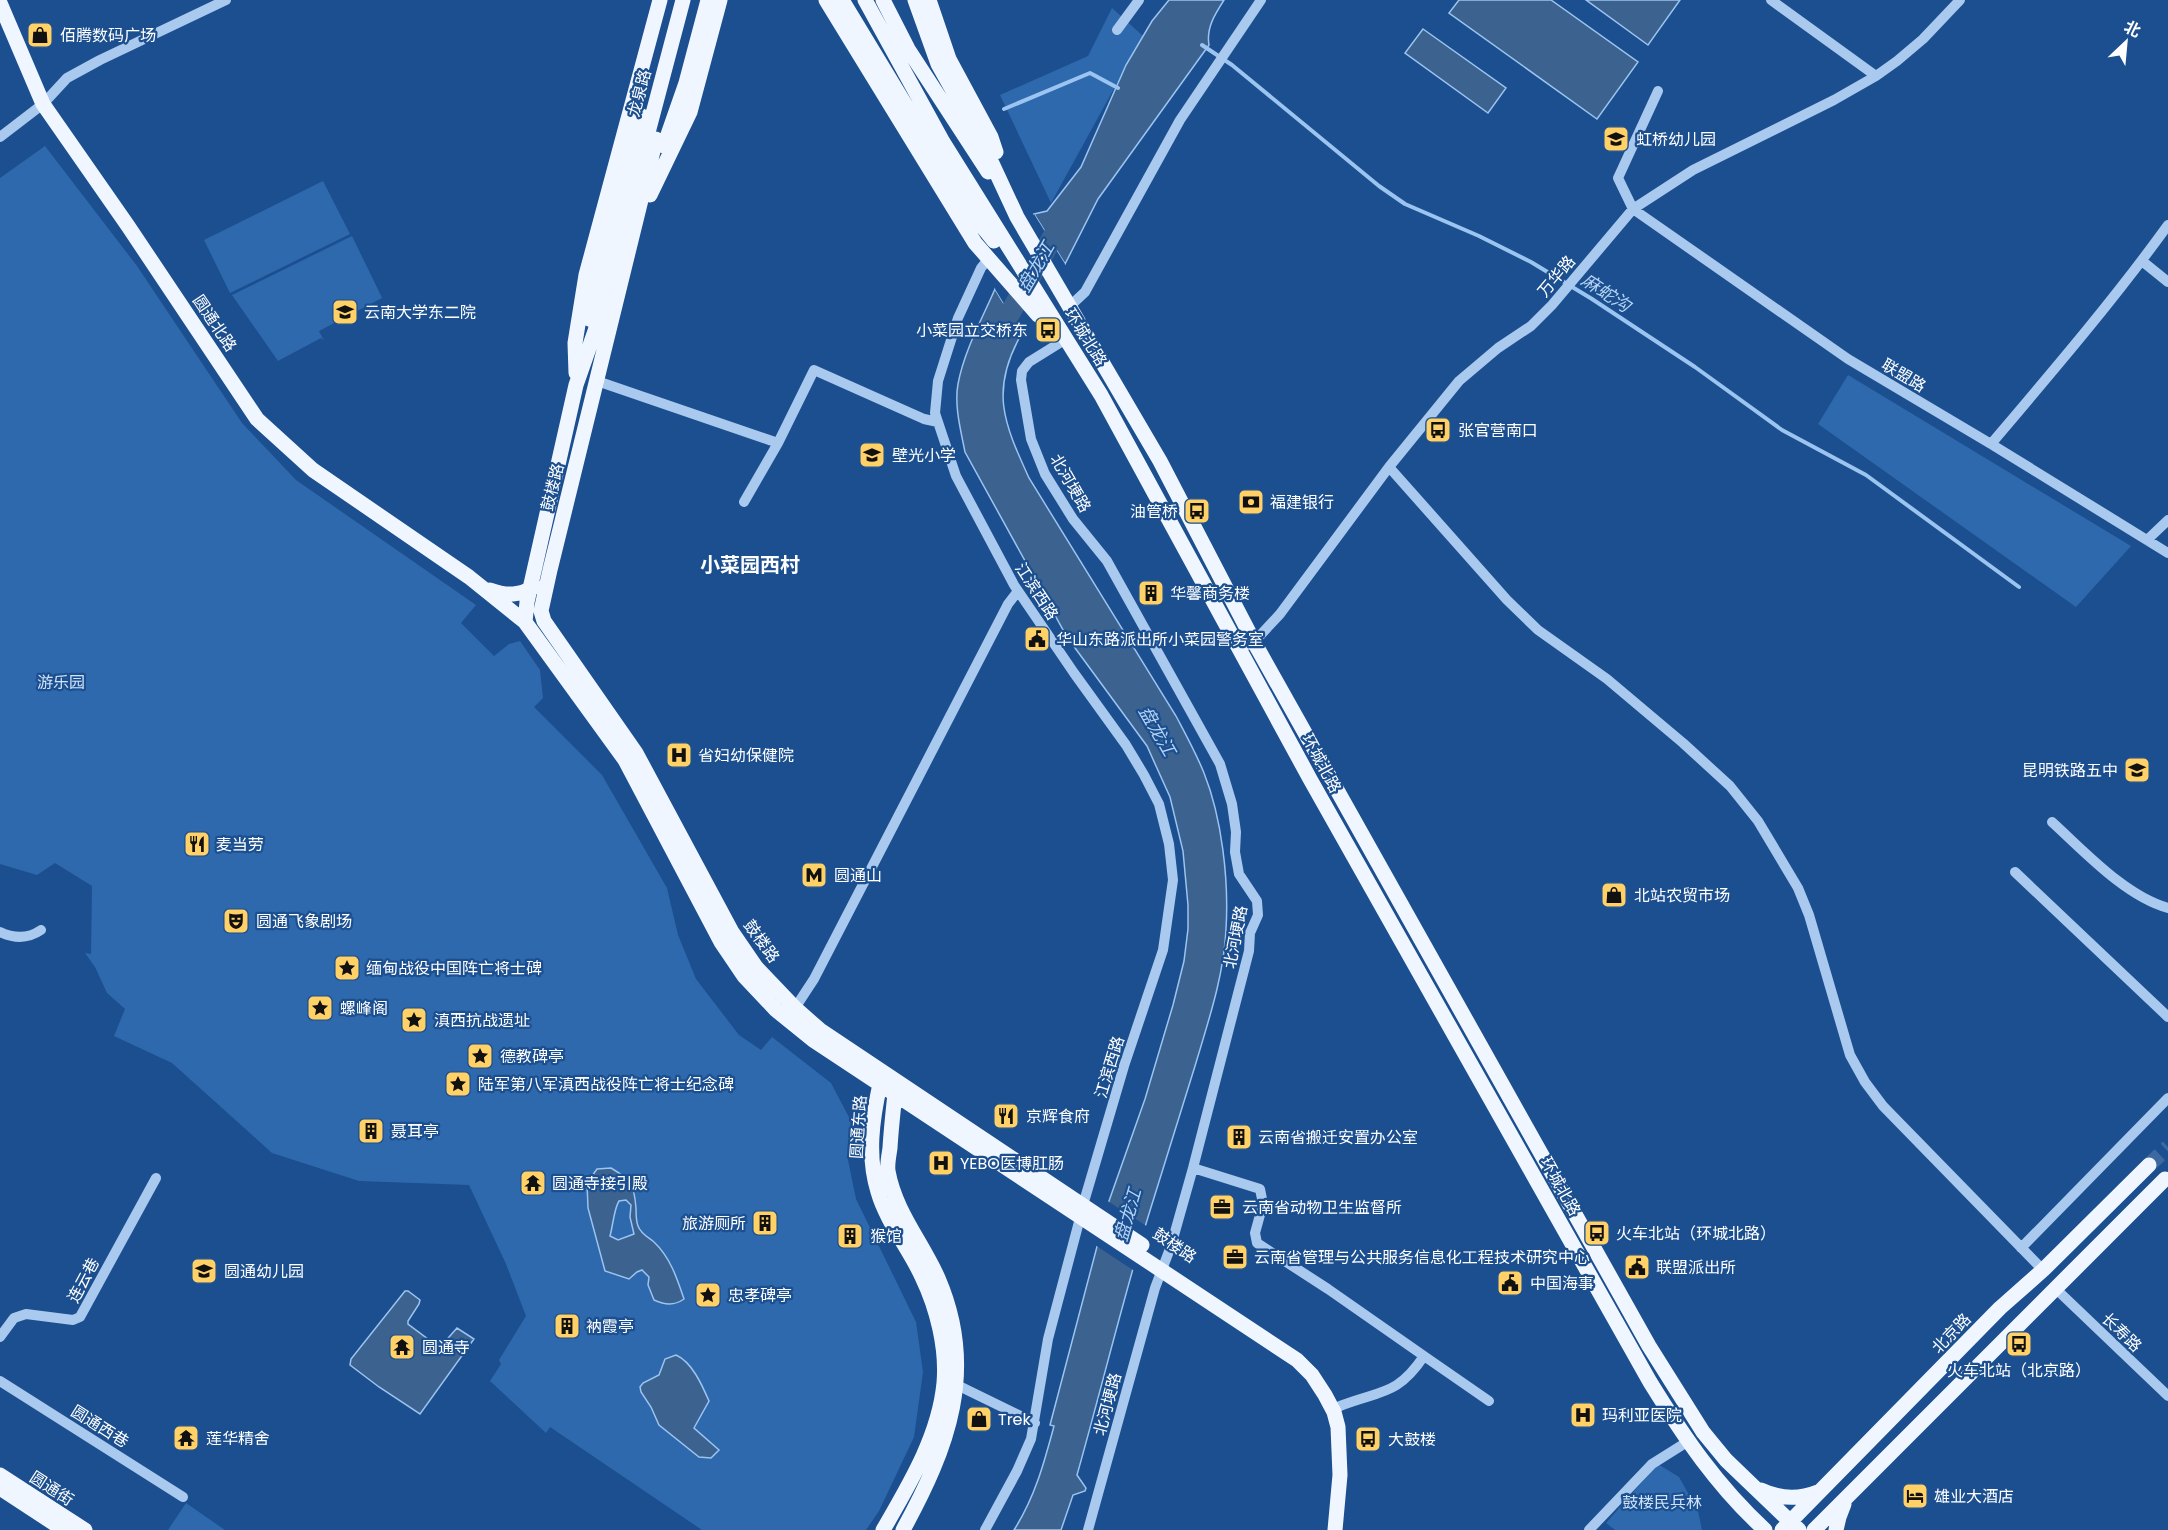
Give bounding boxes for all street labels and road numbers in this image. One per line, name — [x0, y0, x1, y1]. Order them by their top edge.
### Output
street label: 龙泉路 — [622, 67, 657, 119]
street label: 万华路 — [1532, 251, 1581, 302]
street label: 圆通北路 — [187, 290, 242, 356]
street label: 环城北路 — [1059, 304, 1112, 371]
street label: 联盟路 — [1877, 353, 1930, 398]
street label: 北河埂路 — [1045, 450, 1097, 517]
street label: 鼓楼路 — [536, 461, 569, 513]
street label: 江滨西路 — [1010, 558, 1064, 624]
street label: 环城北路 — [1296, 730, 1347, 797]
street label: 北河埂路 — [1218, 903, 1253, 971]
street label: 鼓楼路 — [738, 915, 785, 967]
street label: 江滨西路 — [1089, 1033, 1130, 1101]
street label: 圆通东路 — [845, 1094, 872, 1160]
street label: 环城北路 — [1535, 1153, 1586, 1220]
street label: 鼓楼路 — [1148, 1222, 1201, 1268]
street label: 连云巷 — [62, 1254, 105, 1307]
street label: 长寿路 — [2096, 1307, 2147, 1357]
street label: 北京路 — [1926, 1308, 1976, 1359]
street label: 北河埂路 — [1088, 1370, 1127, 1438]
street label: 圆通西巷 — [66, 1400, 133, 1453]
street label: 圆通街 — [25, 1466, 78, 1511]

